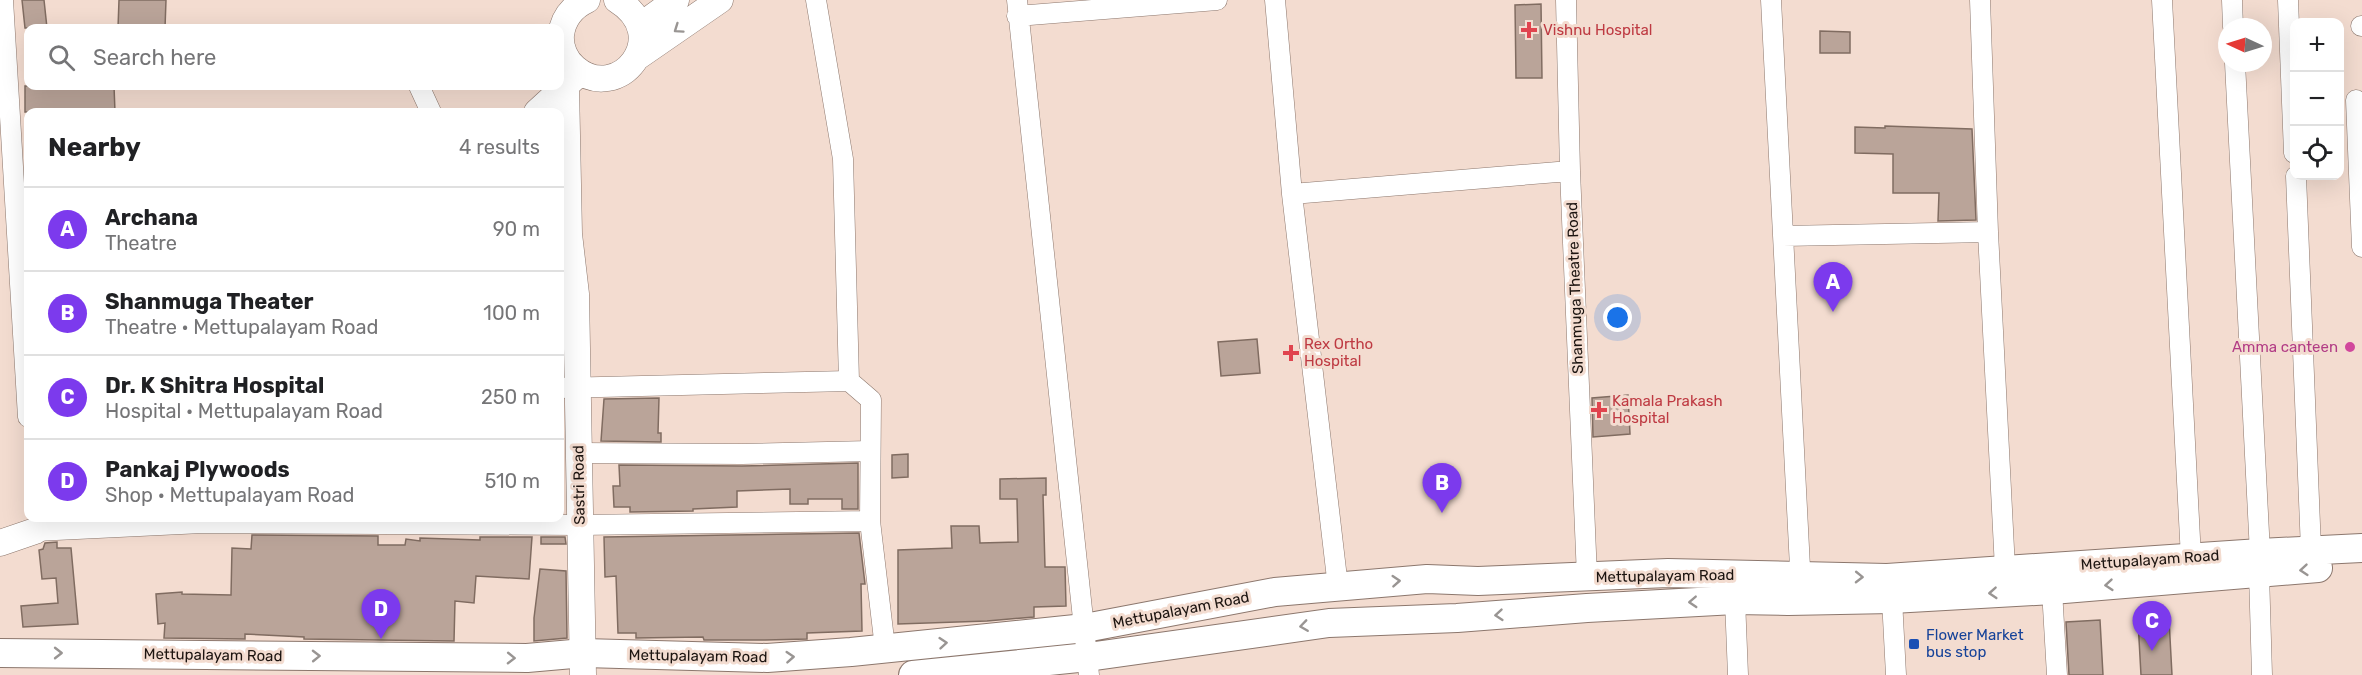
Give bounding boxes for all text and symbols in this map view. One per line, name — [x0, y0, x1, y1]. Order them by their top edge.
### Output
north arrow — [2218, 18, 2272, 72]
map controls — [2290, 18, 2344, 180]
button: + — [2290, 18, 2344, 72]
marker: Vishnu Hospital — [1520, 21, 1538, 39]
place label: Vishnu Hospital — [1543, 21, 1652, 39]
one-way arrow — [674, 22, 685, 33]
search box — [24, 24, 564, 90]
icon: search — [45, 41, 78, 74]
text: Search here — [93, 44, 216, 71]
button: − — [2290, 72, 2344, 126]
button: locate — [2290, 126, 2344, 180]
text: Nearby — [48, 132, 141, 163]
text: 4 results — [459, 135, 540, 159]
street label: Shanmuga Theatre Road — [1563, 202, 1587, 374]
text: Archana — [105, 204, 198, 231]
text: A — [60, 217, 75, 241]
text: 90 m — [493, 217, 540, 241]
text: Theatre — [105, 231, 177, 255]
pin: A — [1814, 262, 1852, 312]
text: Shanmuga Theater — [105, 288, 313, 315]
text: B — [60, 301, 75, 325]
text: 100 m — [483, 301, 540, 325]
your location — [1603, 303, 1632, 332]
text: Theatre · Mettupalayam Road — [105, 315, 378, 339]
place label: Rex Ortho Hospital — [1304, 335, 1373, 370]
place label: Amma canteen — [2232, 338, 2338, 356]
marker: Amma canteen — [2343, 340, 2357, 354]
marker: Rex Ortho Hospital — [1282, 344, 1300, 362]
text: Dr. K Shitra Hospital — [105, 372, 324, 399]
text: C — [60, 385, 75, 409]
text: 250 m — [481, 385, 540, 409]
place label: Kamala Prakash Hospital — [1612, 392, 1723, 427]
text: Hospital · Mettupalayam Road — [105, 399, 383, 423]
marker: Kamala Prakash Hospital — [1590, 401, 1608, 419]
street label: Sastri Road — [569, 445, 589, 525]
text: Pankaj Plywoods — [105, 456, 290, 483]
pin: B — [1422, 464, 1462, 513]
text: D — [60, 469, 75, 493]
text: 510 m — [484, 469, 540, 493]
text: Shop · Mettupalayam Road — [105, 483, 355, 507]
street label: Mettupalayam Road — [2080, 546, 2220, 574]
one-way arrow — [2299, 563, 2308, 576]
street label: Mettupalayam Road — [1595, 566, 1735, 586]
one-way arrow — [1855, 571, 1864, 583]
one-way arrow — [1392, 575, 1401, 588]
one-way arrow — [2105, 579, 2114, 592]
one-way arrow — [1989, 586, 1998, 599]
street label: Mettupalayam Road — [1111, 588, 1251, 632]
pin: D — [362, 590, 400, 639]
one-way arrow — [1689, 595, 1698, 608]
pin: C — [2132, 602, 2172, 651]
one-way arrow — [1494, 608, 1503, 621]
one-way arrow — [1300, 620, 1309, 632]
place label: Flower Market bus stop — [1926, 626, 2024, 661]
one-way arrow — [939, 637, 948, 650]
marker: Flower Market bus stop — [1907, 637, 1921, 651]
street label: Mettupalayam Road — [143, 645, 283, 665]
street label: Mettupalayam Road — [628, 646, 768, 666]
one-way arrow — [54, 647, 63, 659]
one-way arrow — [312, 650, 321, 662]
one-way arrow — [786, 650, 795, 663]
one-way arrow — [507, 651, 516, 664]

